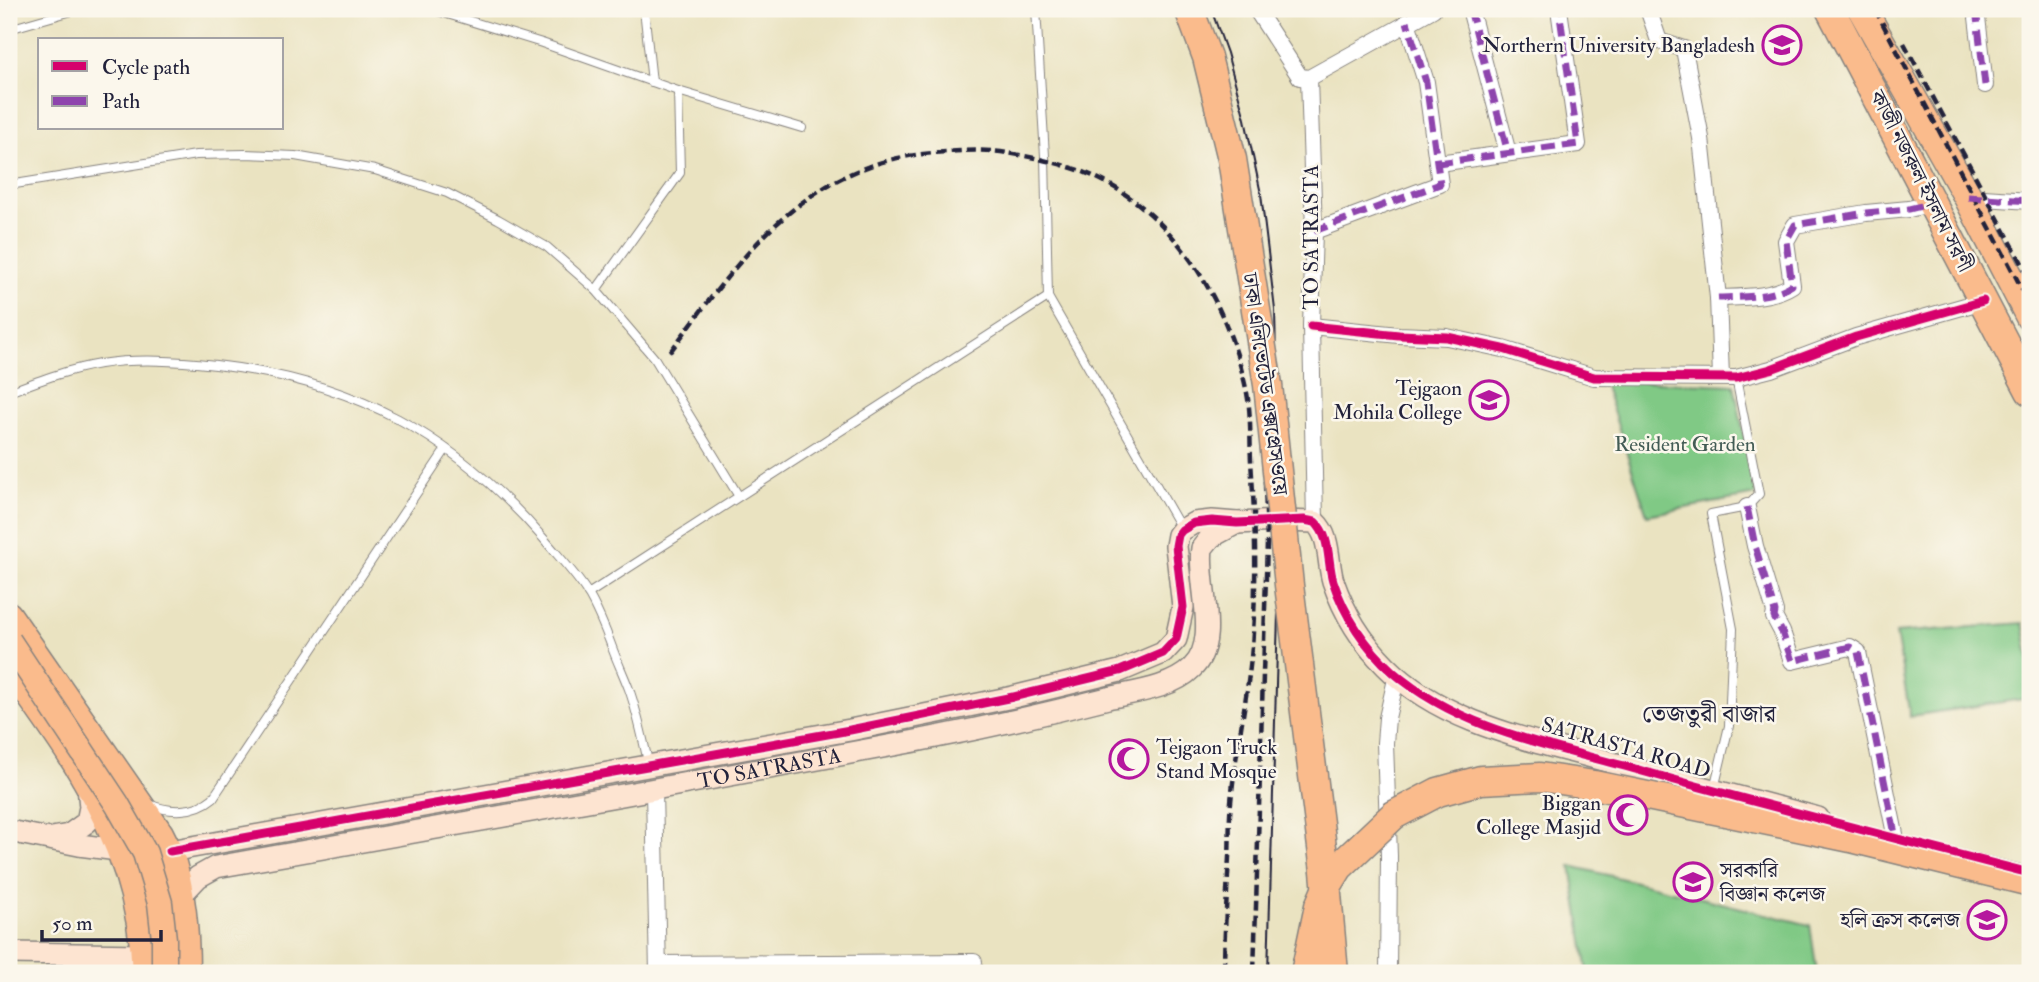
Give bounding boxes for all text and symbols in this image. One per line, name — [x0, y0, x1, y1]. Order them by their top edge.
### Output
school or university icon: Northern University Bangladesh — [1761, 24, 1803, 66]
place label: Northern University Bangladesh — [1482, 32, 1755, 59]
legend — [38, 38, 284, 130]
text: Cycle path — [102, 54, 190, 81]
street label: কাজী নজরুল ইসলাম সরণী — [1863, 85, 1978, 276]
text: Path — [102, 88, 140, 115]
street label: TO SATRASTA — [1298, 164, 1325, 310]
street label: ঢাকা এলিভেটেড এক্সপ্রেসওয়ে — [1236, 270, 1294, 498]
place label: Tejgaon Mohila College — [1333, 375, 1462, 426]
school or university icon: Tejgaon Mohila College — [1468, 379, 1510, 421]
park label: Resident Garden — [1614, 431, 1756, 458]
district label: তেজতুরী বাজার — [1642, 699, 1777, 730]
street label: SATRASTA ROAD — [1538, 711, 1714, 785]
place label: Tejgaon Truck Stand Mosque — [1156, 734, 1277, 785]
mosque icon: Tejgaon Truck Stand Mosque — [1108, 738, 1150, 780]
street label: TO SATRASTA — [695, 742, 843, 795]
place label: Biggan College Masjid — [1476, 790, 1602, 841]
mosque icon: Biggan College Masjid — [1607, 794, 1649, 836]
place label: সরকারি বিজ্ঞান কলেজ — [1719, 857, 1827, 908]
school or university icon: সরকারি বিজ্ঞান কলেজ — [1672, 861, 1714, 903]
scale bar — [42, 898, 161, 942]
school or university icon: হলি ক্রস কলেজ — [1966, 899, 2008, 941]
place label: হলি ক্রস কলেজ — [1839, 907, 1961, 934]
text: 50 m — [52, 910, 93, 937]

